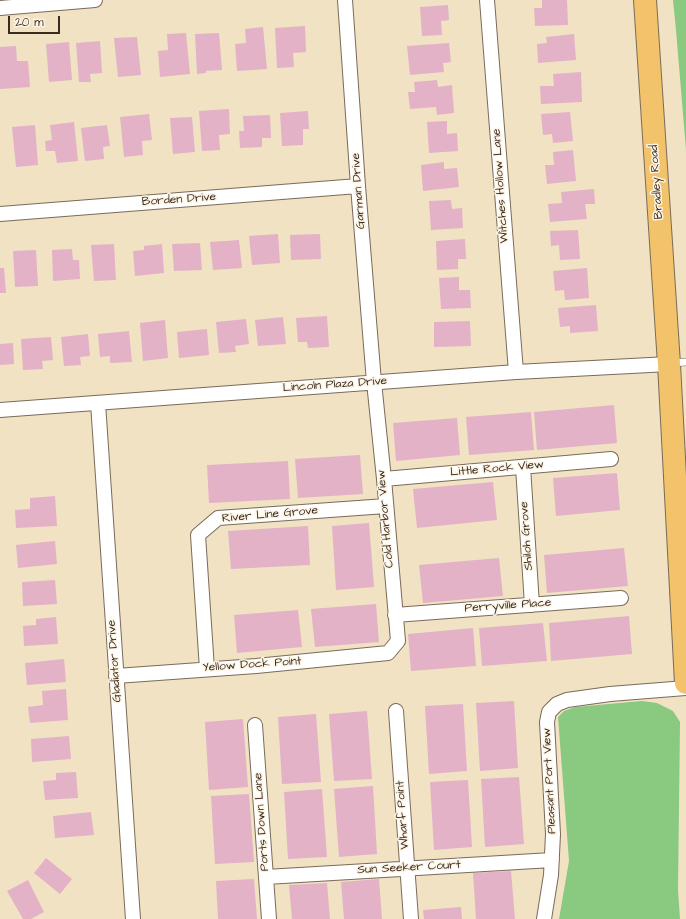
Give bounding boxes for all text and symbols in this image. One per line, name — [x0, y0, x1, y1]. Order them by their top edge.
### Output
scale bar — [10, 8, 62, 34]
text: 20 m — [15, 14, 44, 31]
street label: Witches Hollow Lane — [490, 128, 512, 244]
street label: Bradley Road — [647, 144, 667, 220]
street label: Garman Drive — [349, 152, 369, 230]
street label: Borden Drive — [141, 190, 217, 210]
street label: Lincoln Plaza Drive — [282, 374, 388, 396]
street label: Little Rock View — [450, 458, 544, 480]
street label: Cold Harbor View — [375, 469, 397, 569]
street label: Shiloh Grove — [517, 501, 537, 571]
street label: River Line Grove — [221, 504, 319, 526]
street label: Perryville Place — [464, 596, 552, 616]
street label: Gladiator Drive — [105, 619, 125, 703]
street label: Yellow Dock Point — [202, 654, 302, 676]
street label: Pleasant Port View — [540, 728, 560, 834]
street label: Ports Down Lane — [251, 772, 273, 872]
street label: Wharf Point — [393, 780, 413, 850]
street label: Sun Seeker Court — [357, 858, 461, 878]

